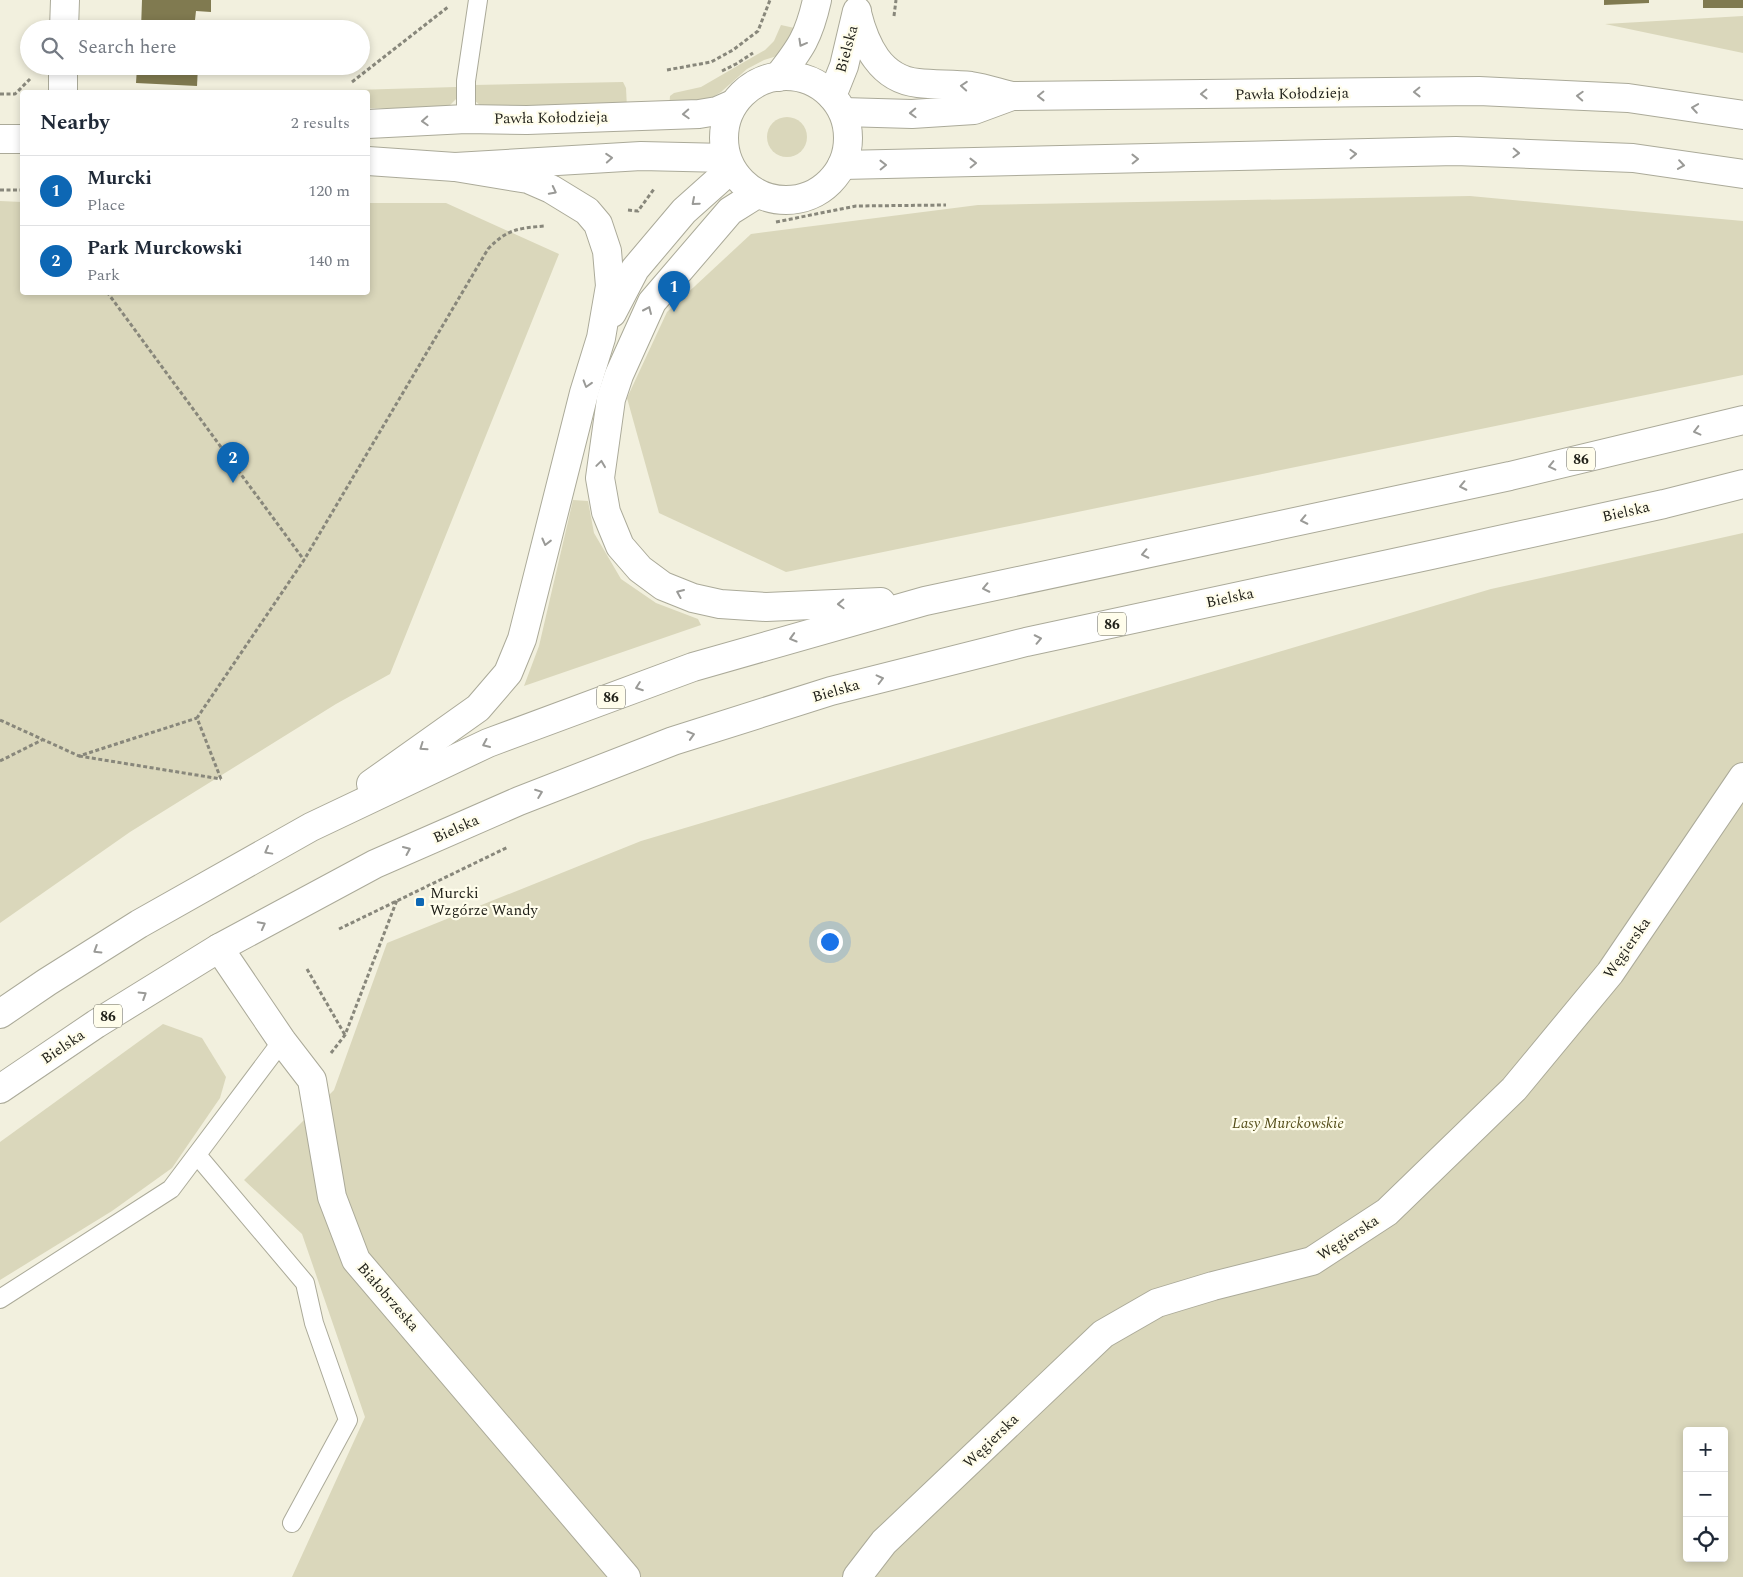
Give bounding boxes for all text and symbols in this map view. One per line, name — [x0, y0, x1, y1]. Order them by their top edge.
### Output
search box — [20, 20, 370, 75]
street label: Bielska — [830, 22, 865, 75]
text: Search here — [78, 33, 177, 62]
icon: search — [38, 34, 66, 62]
one-way arrow — [799, 38, 809, 47]
one-way arrow — [960, 80, 968, 91]
street label: Pawła Kołodzieja — [1235, 81, 1350, 106]
one-way arrow — [1413, 87, 1420, 97]
one-way arrow — [1200, 89, 1208, 100]
one-way arrow — [1575, 90, 1583, 101]
one-way arrow — [1037, 91, 1045, 101]
one-way arrow — [1690, 103, 1698, 114]
street label: Pawła Kołodzieja — [494, 105, 609, 130]
text: Nearby — [40, 107, 110, 139]
one-way arrow — [909, 108, 917, 119]
one-way arrow — [682, 109, 690, 120]
text: 2 results — [291, 111, 350, 135]
one-way arrow — [421, 115, 429, 126]
one-way arrow — [1512, 148, 1520, 159]
one-way arrow — [1350, 149, 1358, 159]
one-way arrow — [605, 152, 613, 163]
one-way arrow — [1132, 154, 1139, 164]
one-way arrow — [969, 158, 977, 168]
one-way arrow — [1677, 159, 1685, 170]
one-way arrow — [880, 160, 887, 170]
text: Murcki — [87, 164, 152, 193]
text: 1 — [52, 179, 60, 203]
text: 120 m — [308, 179, 350, 203]
one-way arrow — [548, 185, 557, 195]
text: Place — [87, 193, 125, 217]
one-way arrow — [691, 196, 700, 205]
text: Park Murckowski — [87, 234, 242, 263]
text: 2 — [52, 249, 60, 273]
text: 140 m — [308, 249, 350, 273]
text: Park — [87, 263, 120, 287]
pin: 1 — [658, 271, 690, 312]
one-way arrow — [642, 306, 653, 315]
one-way arrow — [582, 380, 592, 388]
one-way arrow — [1693, 426, 1701, 436]
pin: 2 — [217, 442, 249, 483]
road number: 86 — [1567, 448, 1595, 470]
one-way arrow — [595, 460, 606, 468]
one-way arrow — [1548, 460, 1557, 471]
one-way arrow — [1458, 481, 1467, 491]
street label: Bielska — [1600, 495, 1653, 529]
one-way arrow — [1299, 514, 1308, 525]
one-way arrow — [541, 537, 552, 546]
one-way arrow — [1140, 548, 1149, 559]
one-way arrow — [981, 582, 990, 593]
street label: Bielska — [1204, 582, 1257, 614]
one-way arrow — [676, 588, 685, 599]
one-way arrow — [837, 599, 844, 609]
road number: 86 — [1098, 612, 1126, 636]
one-way arrow — [789, 632, 798, 643]
one-way arrow — [1033, 635, 1042, 645]
street label: Bielska — [810, 673, 863, 709]
one-way arrow — [876, 674, 885, 685]
one-way arrow — [635, 681, 643, 691]
road number: 86 — [597, 686, 625, 709]
one-way arrow — [686, 731, 695, 741]
one-way arrow — [482, 737, 491, 748]
one-way arrow — [420, 741, 429, 750]
one-way arrow — [534, 789, 543, 799]
street label: Bielska — [429, 808, 483, 849]
one-way arrow — [265, 844, 274, 854]
one-way arrow — [402, 846, 411, 857]
place label: Murcki Wzgórze Wandy — [430, 882, 539, 922]
marker: Murcki Wzgórze Wandy — [414, 896, 426, 908]
street label: Węgierska — [1598, 912, 1657, 983]
one-way arrow — [257, 921, 266, 931]
your location — [817, 929, 843, 955]
one-way arrow — [94, 944, 103, 953]
one-way arrow — [138, 991, 147, 1001]
road number: 86 — [94, 1004, 122, 1028]
street label: Bielska — [37, 1024, 90, 1070]
park label: Lasy Murckowskie — [1232, 1112, 1344, 1135]
street label: Węgierska — [1312, 1209, 1384, 1267]
street label: Białobrzeska — [351, 1257, 425, 1337]
street label: Węgierska — [958, 1408, 1025, 1473]
map controls — [1683, 1427, 1728, 1562]
button: + — [1683, 1427, 1728, 1472]
button: − — [1683, 1472, 1728, 1517]
button: locate — [1683, 1517, 1728, 1562]

